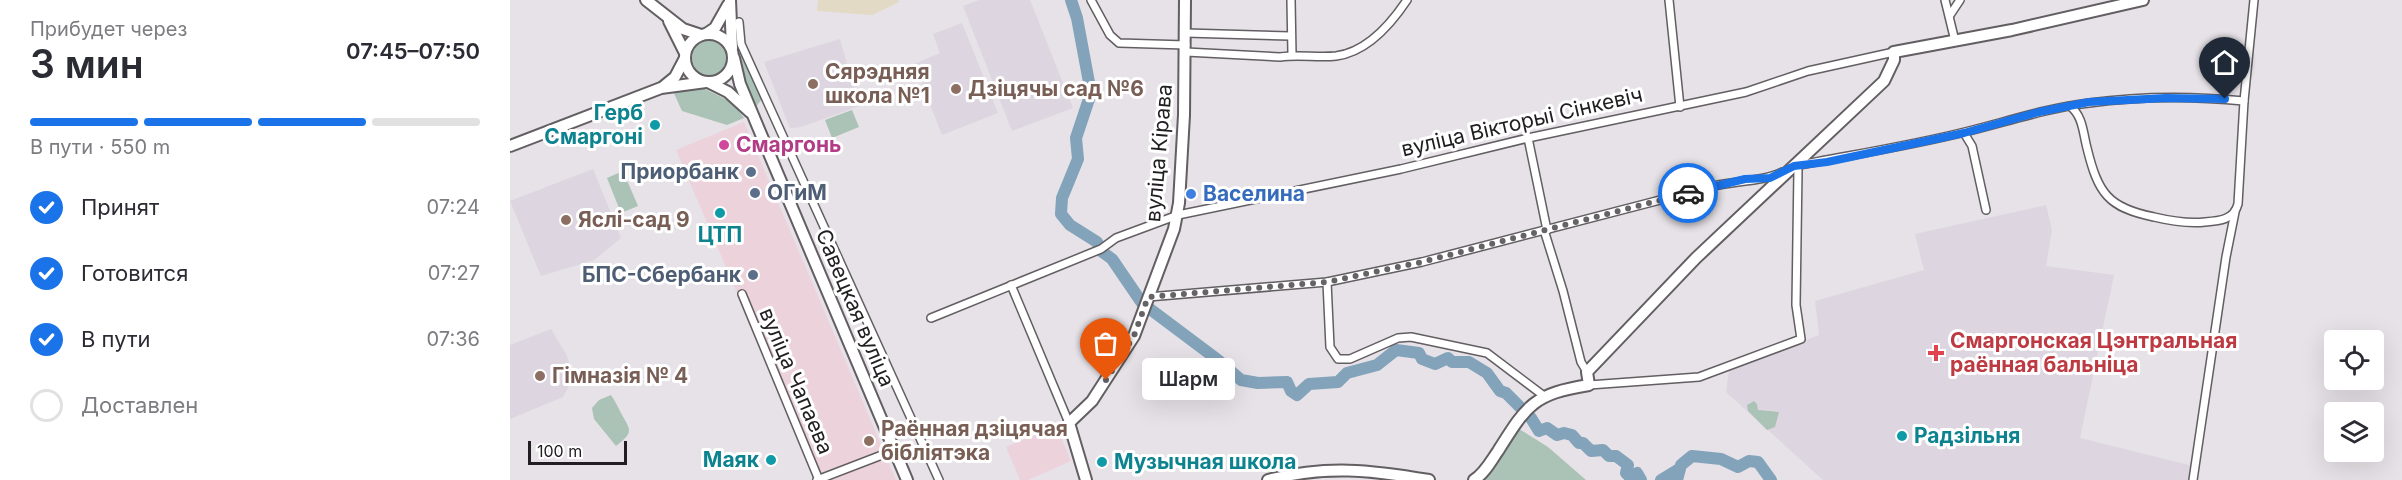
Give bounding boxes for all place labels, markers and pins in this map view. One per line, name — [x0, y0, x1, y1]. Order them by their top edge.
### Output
pin — [2199, 37, 2250, 99]
place label: Сярэдняя школа №1 — [825, 59, 930, 108]
place label: Дзіцячы сад №6 — [968, 76, 1144, 101]
marker: Сярэдняя школа №1 — [806, 77, 820, 91]
marker: Дзіцячы сад №6 — [949, 82, 963, 96]
place label: Герб Смаргоні — [544, 100, 643, 149]
marker: Герб Смаргоні — [648, 118, 662, 132]
place label: Смаргонь — [736, 132, 841, 157]
marker: Смаргонь — [717, 138, 731, 152]
place label: Приорбанк — [621, 159, 740, 184]
marker: Приорбанк — [744, 165, 758, 179]
place label: ОГиМ — [767, 180, 827, 205]
place label: Васелина — [1203, 181, 1305, 206]
marker: ОГиМ — [748, 186, 762, 200]
marker: Васелина — [1184, 187, 1198, 201]
marker: ЦТП — [713, 206, 727, 220]
place label: Яслі-сад 9 — [578, 207, 690, 232]
marker: Яслі-сад 9 — [559, 213, 573, 227]
place label: ЦТП — [698, 222, 742, 247]
place label: БПС-Сбербанк — [582, 262, 742, 287]
marker: БПС-Сбербанк — [746, 268, 760, 282]
pin — [1080, 318, 1131, 380]
place label: Смаргонская Цэнтральная раённая бальніца — [1950, 328, 2237, 377]
marker: Смаргонская Цэнтральная раённая бальніца — [1927, 344, 1945, 362]
callout: Шарм — [1142, 359, 1235, 401]
place label: Гімназія № 4 — [552, 363, 688, 388]
marker: Гімназія № 4 — [533, 369, 547, 383]
place label: Раённая дзіцячая бібліятэка — [881, 416, 1068, 465]
place label: Радзільня — [1914, 423, 2020, 448]
marker: Радзільня — [1895, 429, 1909, 443]
marker: Раённая дзіцячая бібліятэка — [862, 434, 876, 448]
place label: Маяк — [703, 447, 760, 472]
place label: Музычная школа — [1114, 449, 1296, 474]
marker: Маяк — [764, 453, 778, 467]
marker: Музычная школа — [1095, 455, 1109, 469]

